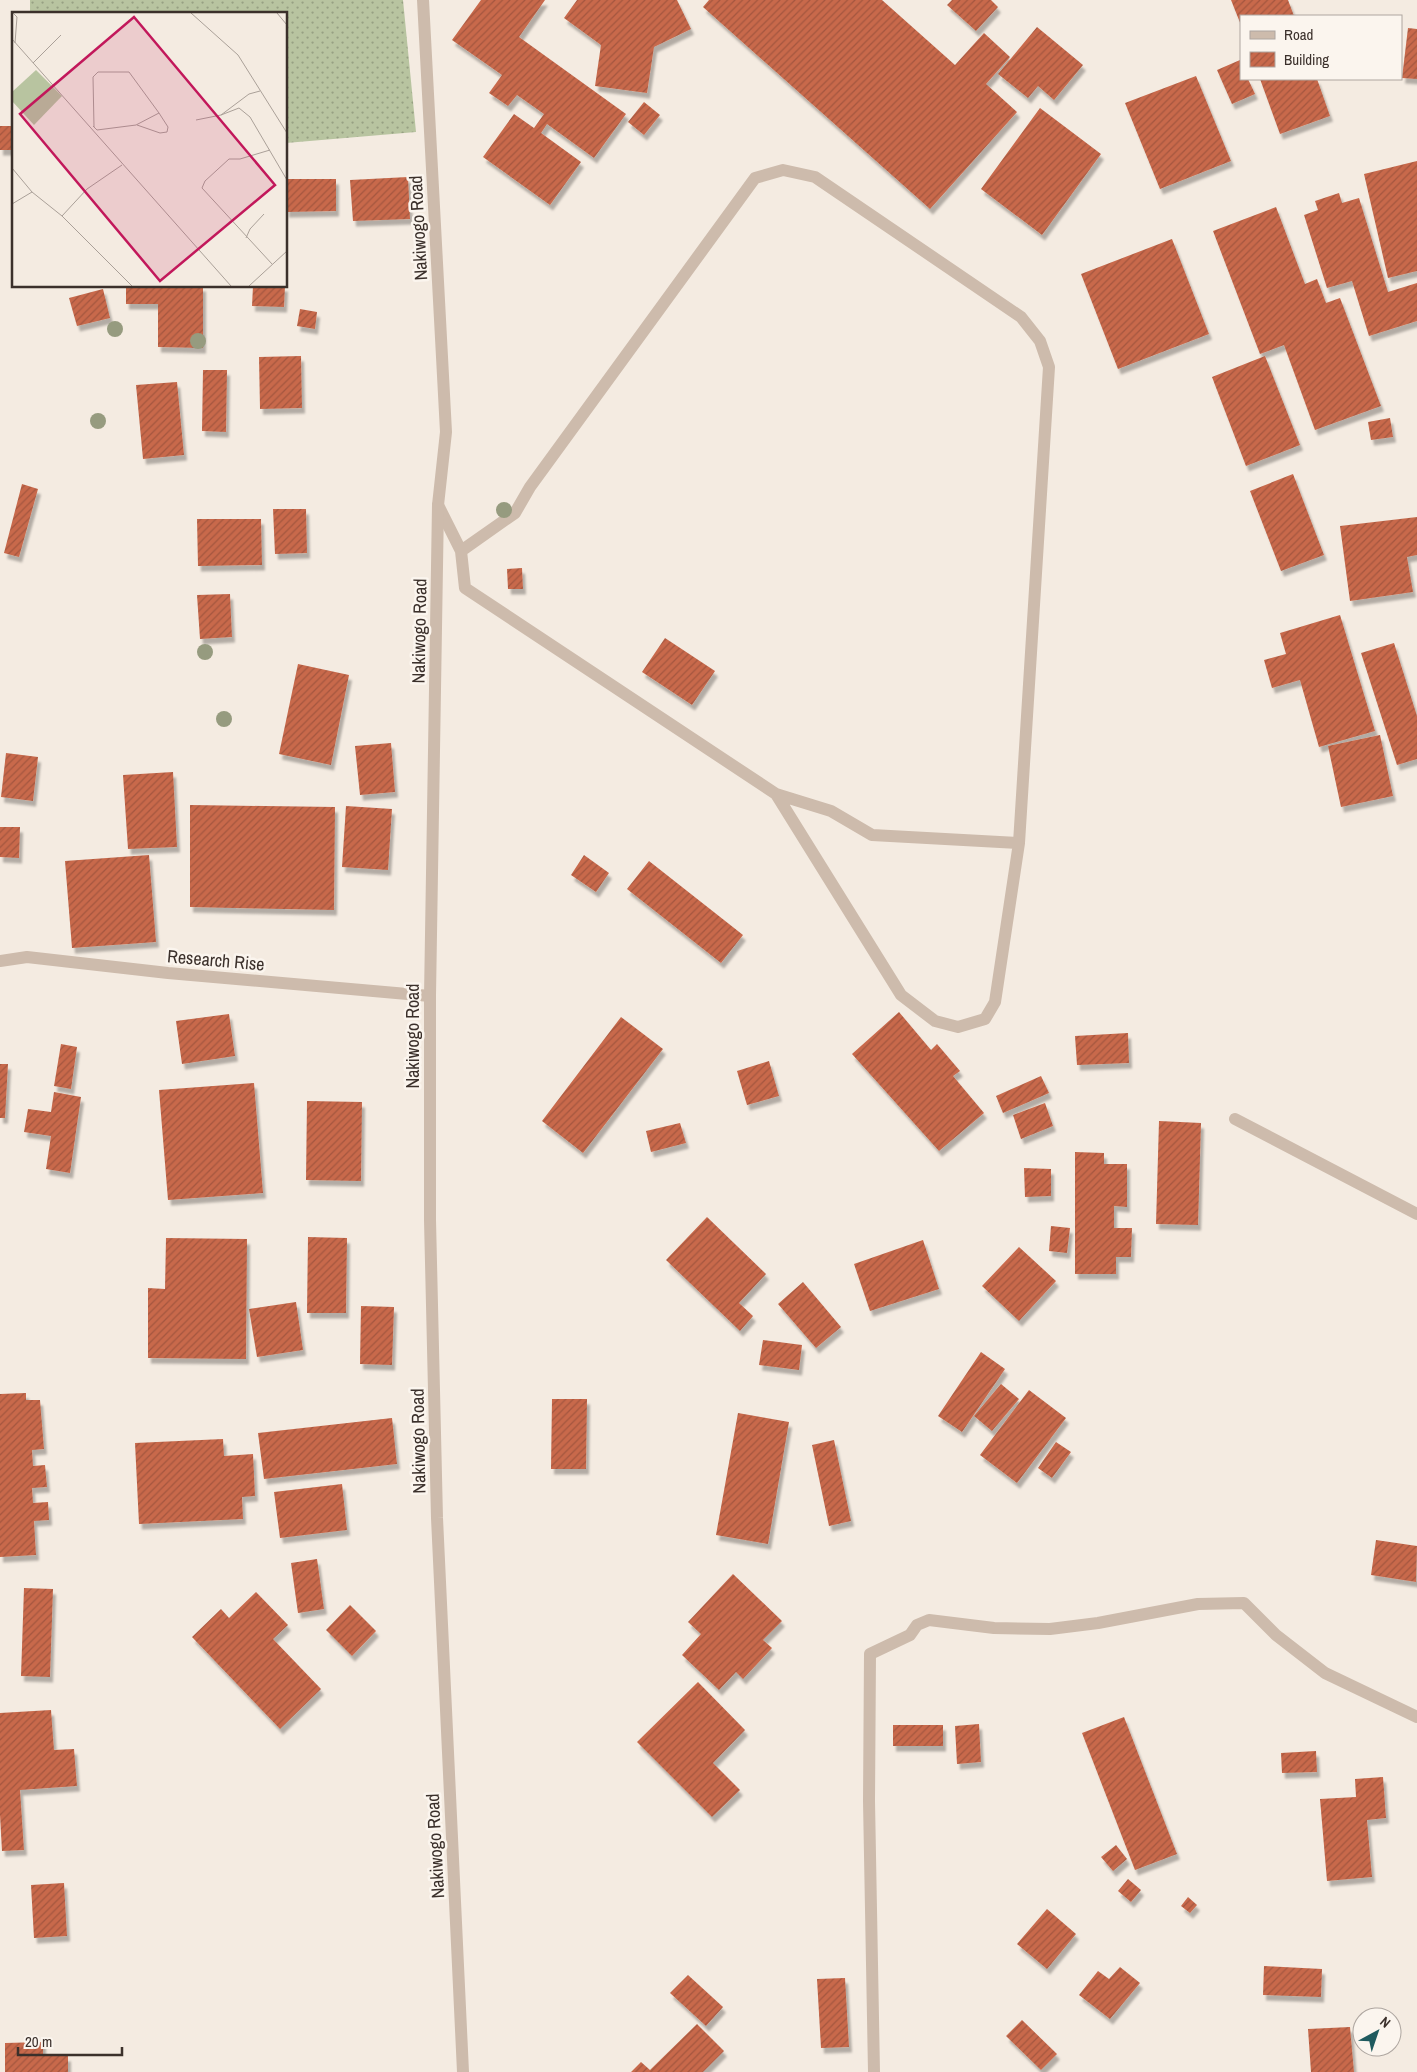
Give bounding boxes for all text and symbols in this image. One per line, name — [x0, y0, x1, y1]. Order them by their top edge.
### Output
inset map — [12, 12, 288, 288]
legend — [1240, 15, 1402, 80]
text: Road — [1284, 24, 1313, 45]
text: Building — [1284, 49, 1329, 70]
street label: Nakiwogo Road — [403, 175, 433, 281]
street label: Nakiwogo Road — [406, 578, 432, 684]
street label: Research Rise — [166, 943, 266, 977]
street label: Nakiwogo Road — [400, 983, 425, 1089]
street label: Nakiwogo Road — [405, 1388, 431, 1494]
street label: Nakiwogo Road — [420, 1793, 450, 1899]
north arrow — [1352, 2007, 1402, 2057]
text: N — [1376, 2012, 1394, 2032]
scale bar — [18, 2024, 121, 2056]
text: 20 m — [25, 2031, 52, 2052]

